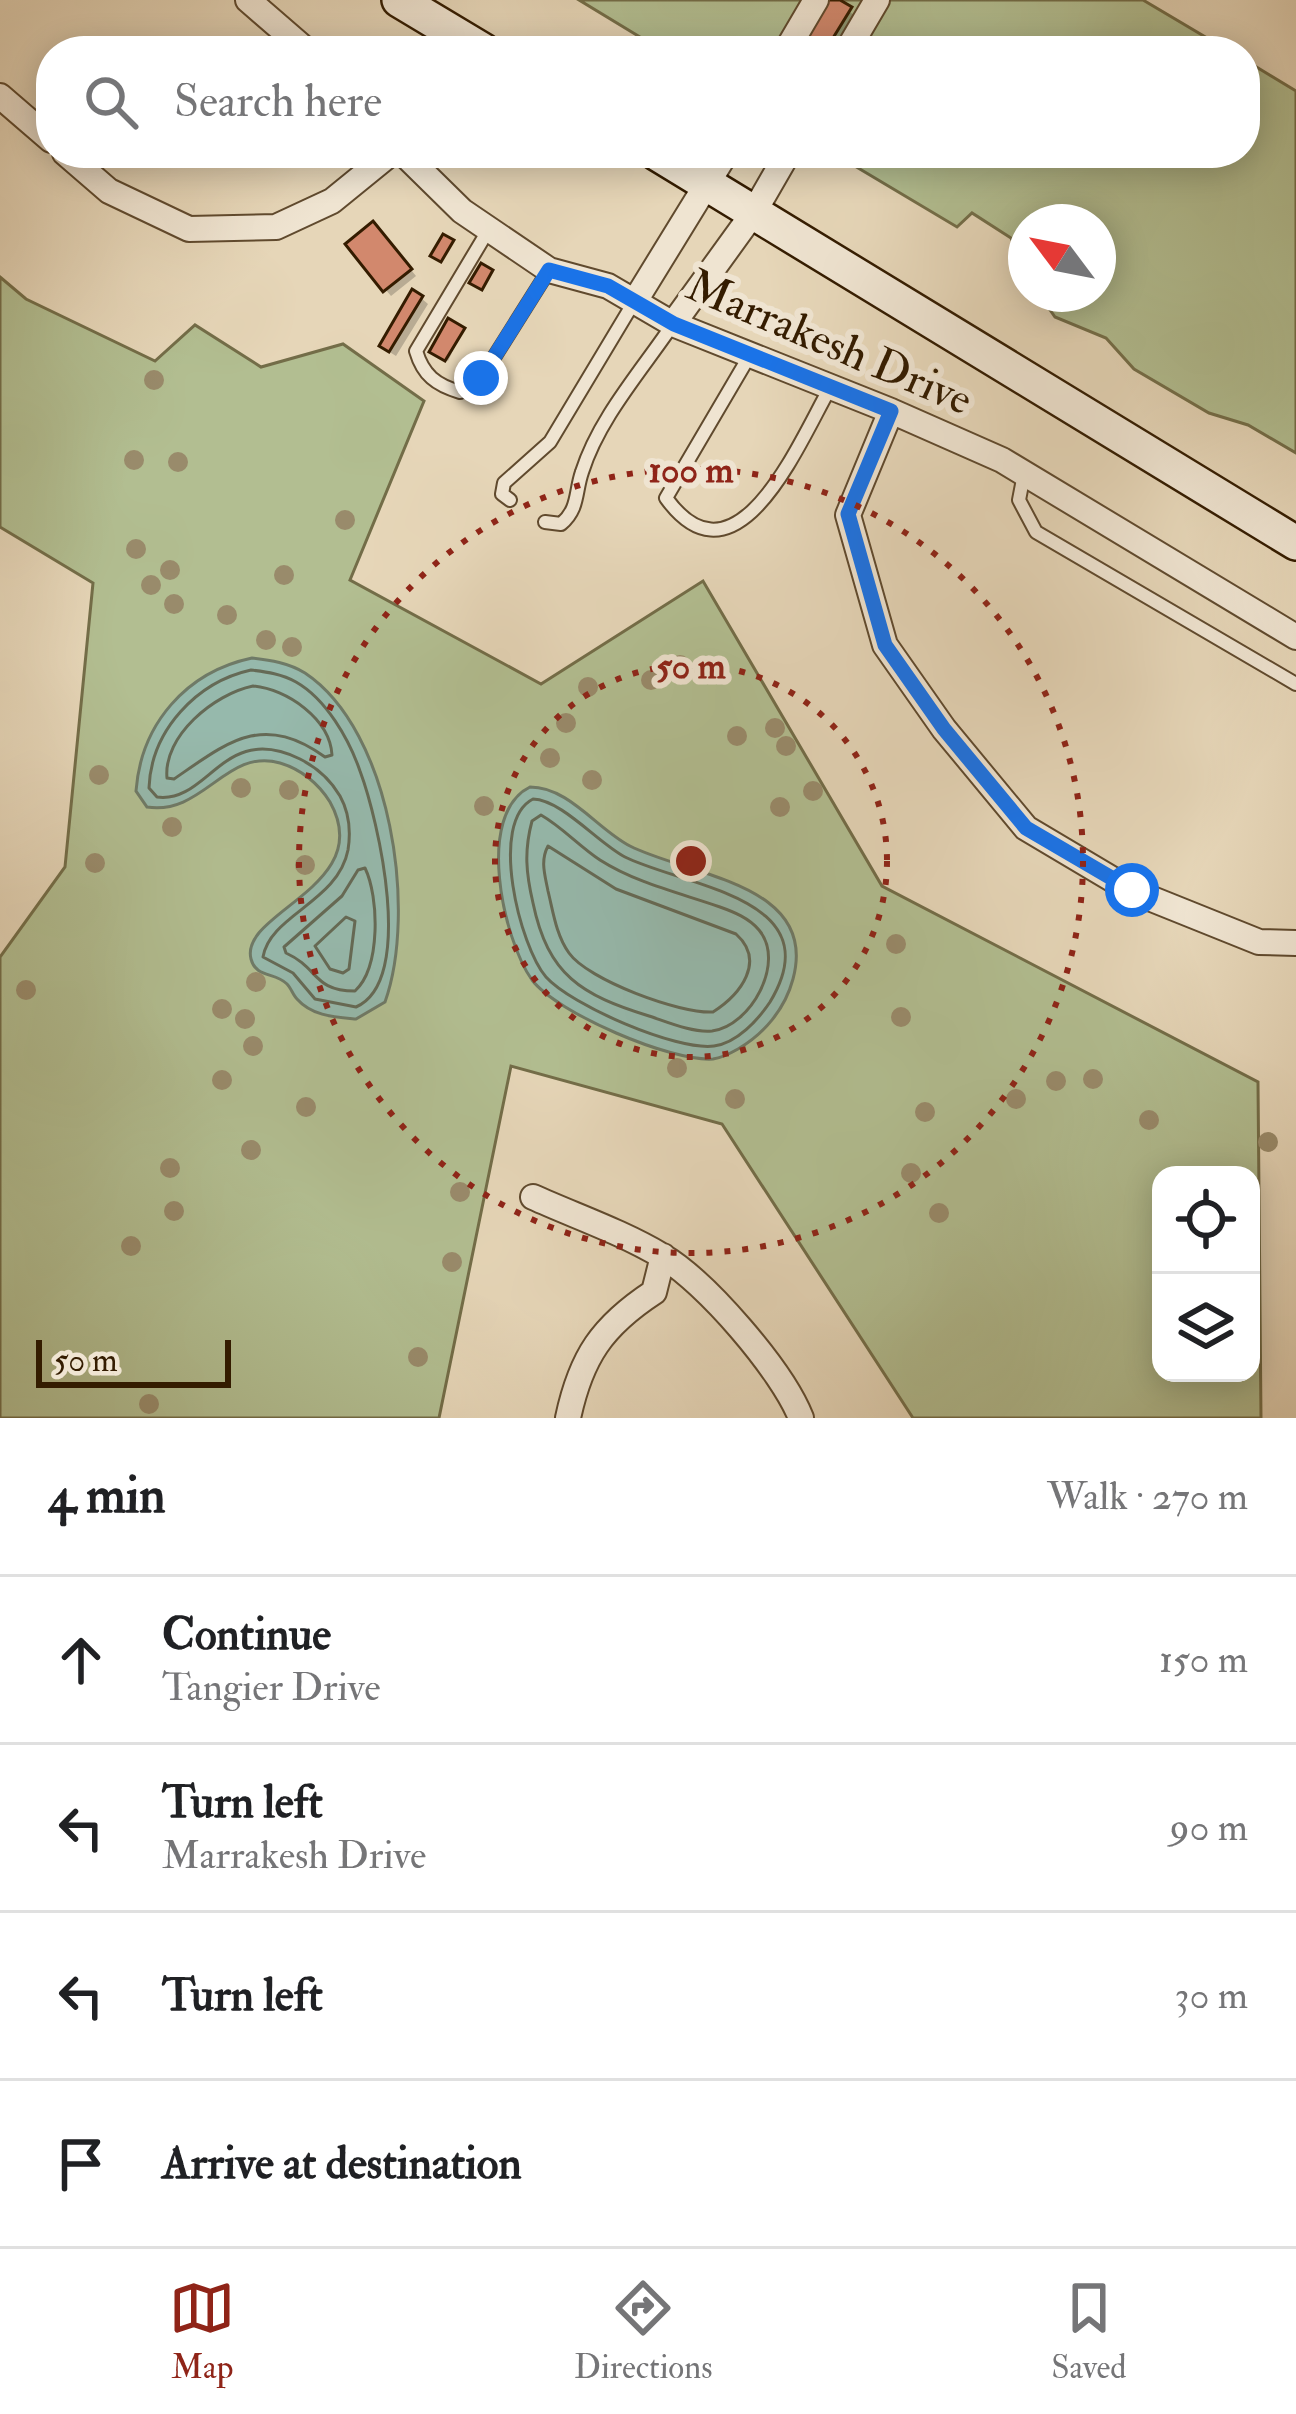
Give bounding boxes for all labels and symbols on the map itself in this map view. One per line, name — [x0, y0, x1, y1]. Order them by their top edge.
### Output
north arrow — [1008, 204, 1116, 312]
street label: Marrakesh Drive — [678, 258, 980, 428]
route end — [454, 351, 508, 405]
text: 100 m — [648, 448, 734, 493]
text: 50 m — [656, 644, 726, 689]
centre of rings — [670, 840, 712, 882]
route start — [1105, 863, 1159, 917]
scale bar — [36, 1334, 231, 1387]

